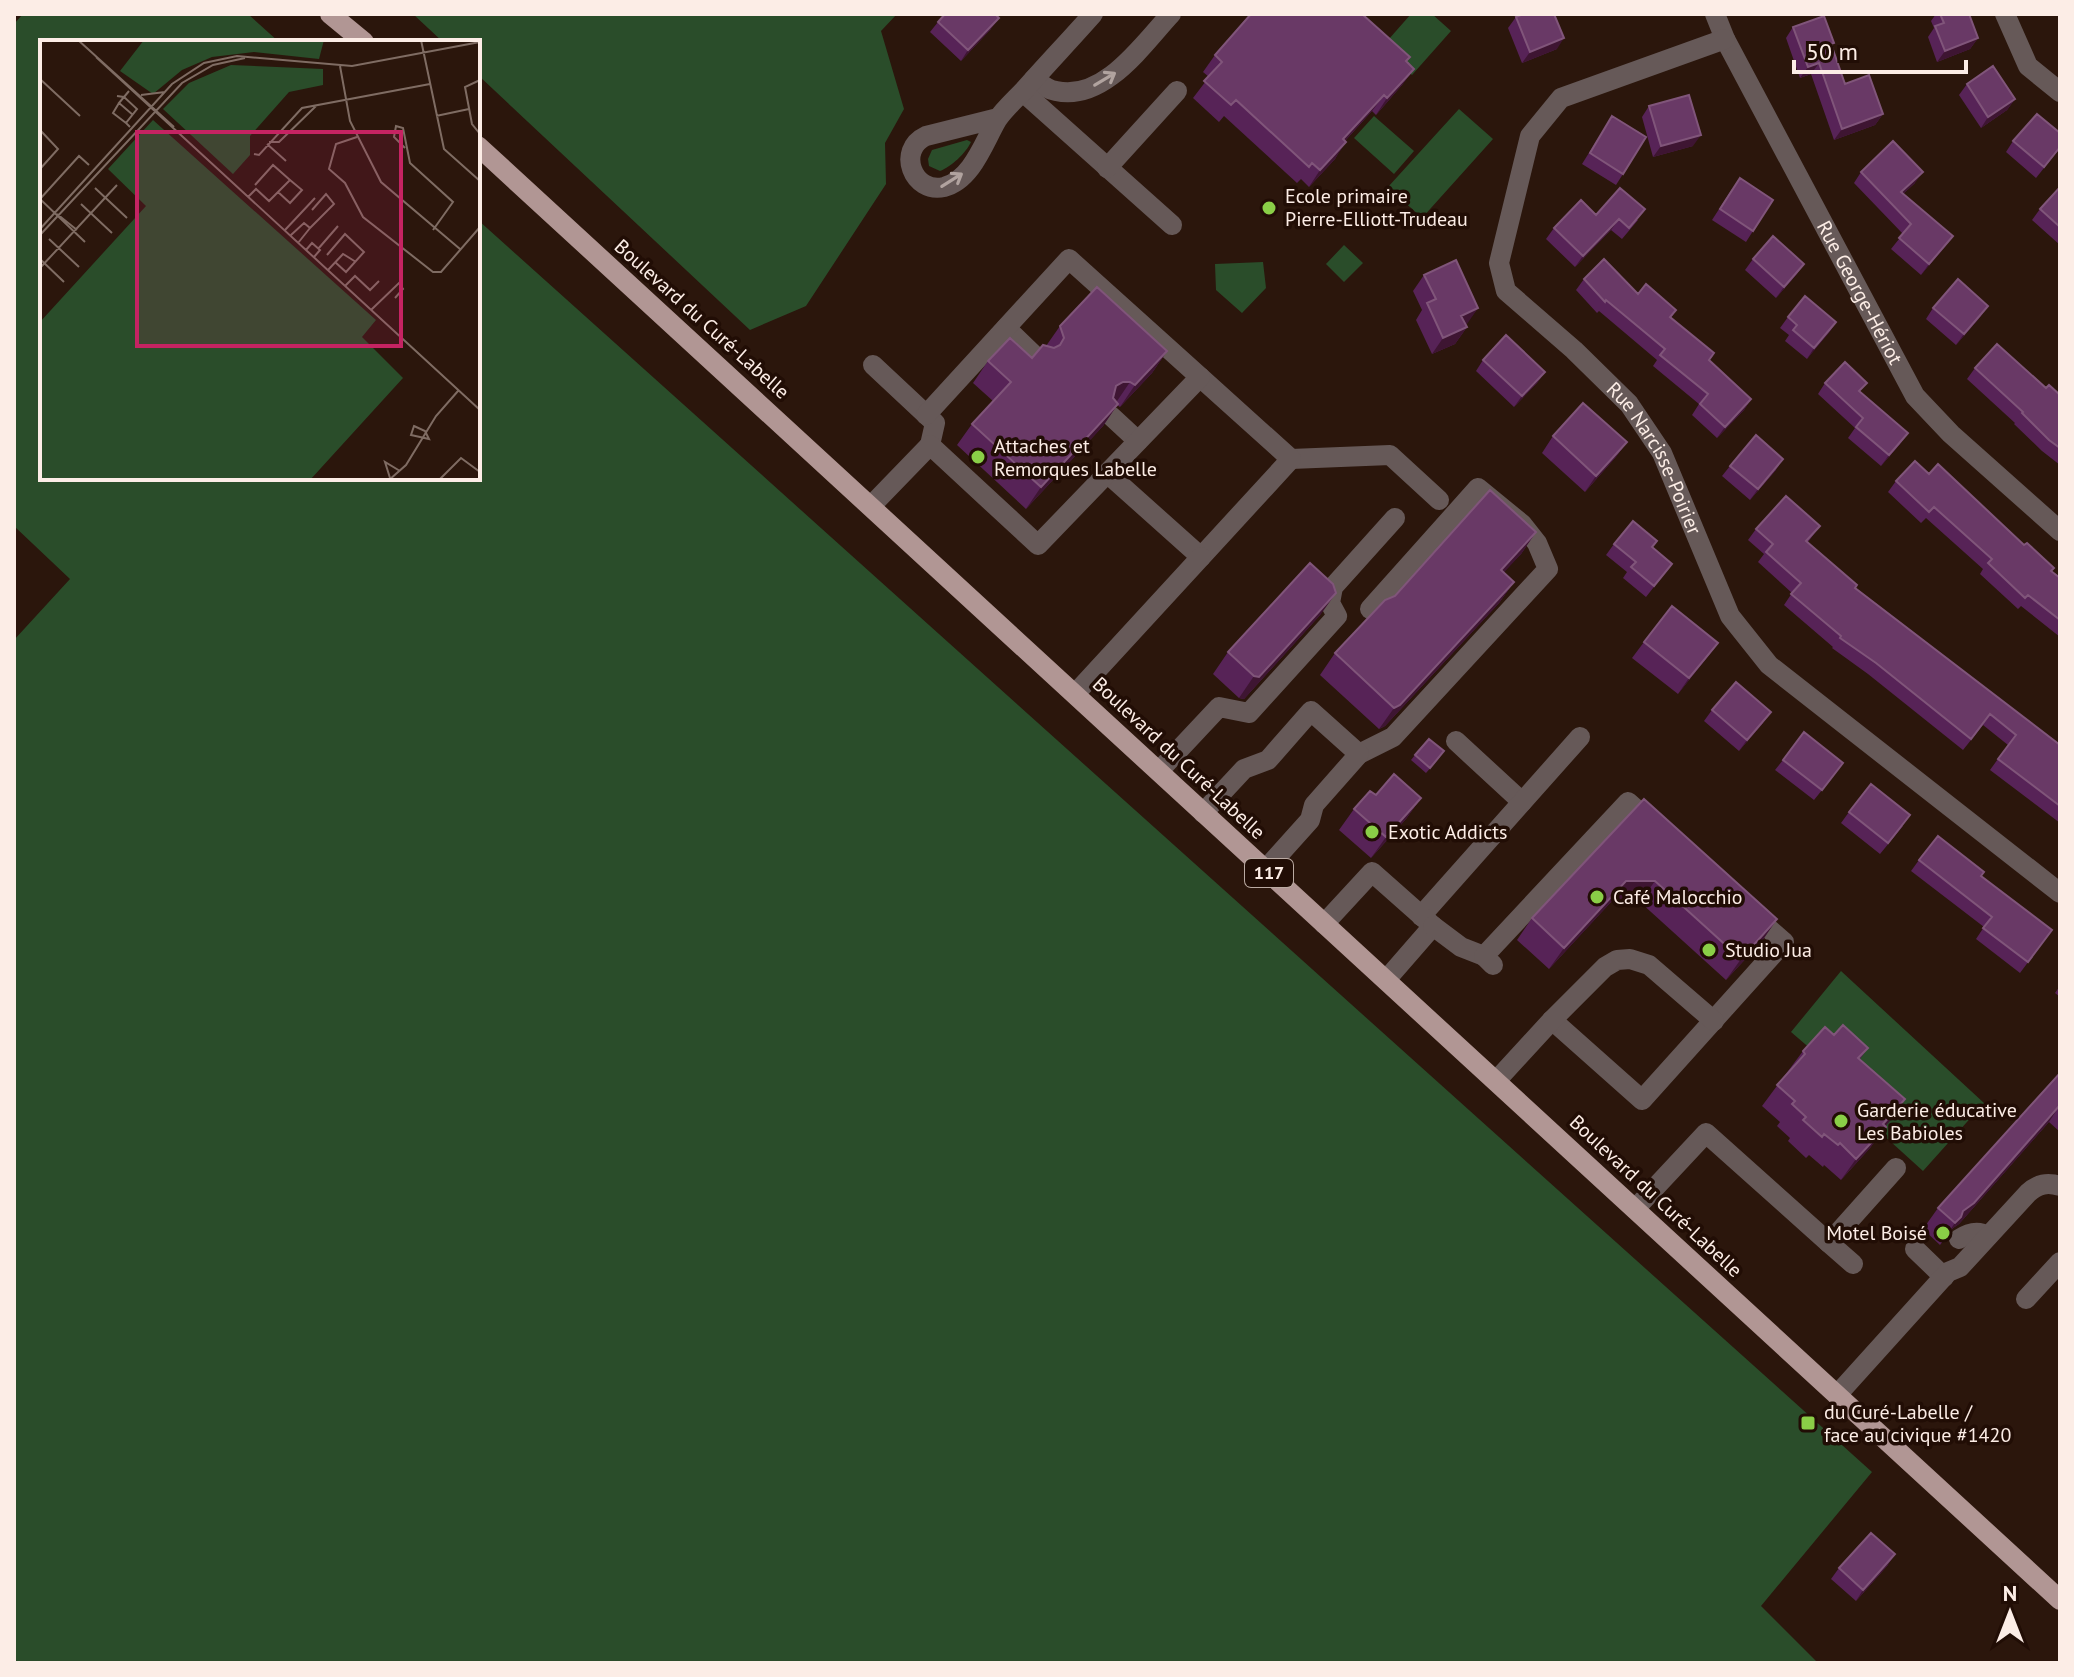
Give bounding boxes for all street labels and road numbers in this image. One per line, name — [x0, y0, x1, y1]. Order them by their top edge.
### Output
street label: Rue George-Hériot — [1811, 216, 1909, 369]
street label: Boulevard du Curé-Labelle — [609, 233, 795, 405]
street label: Rue Narcisse-Poirier — [1601, 376, 1708, 539]
street label: Boulevard du Curé-Labelle — [1087, 671, 1271, 845]
road number: 117 — [1245, 859, 1293, 887]
street label: Boulevard du Curé-Labelle — [1564, 1109, 1748, 1283]

